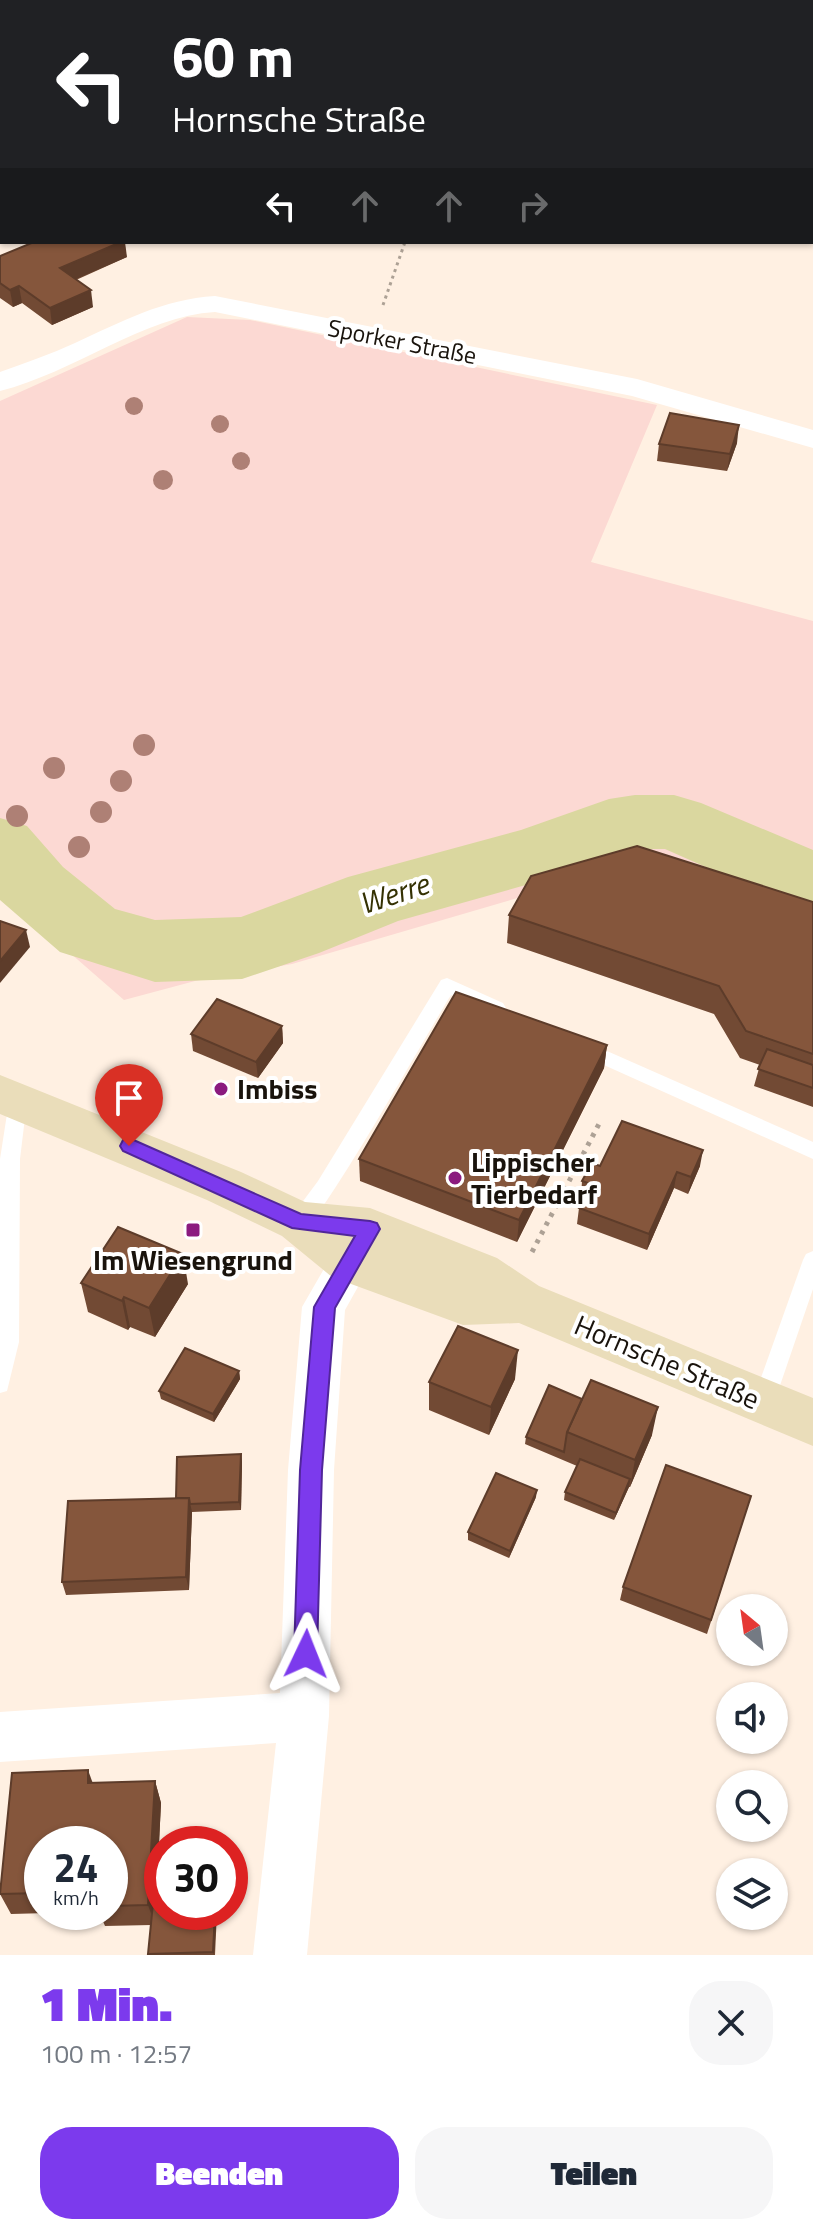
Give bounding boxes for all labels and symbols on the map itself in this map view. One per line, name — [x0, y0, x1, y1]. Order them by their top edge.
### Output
street label: Sporker Straße — [325, 309, 480, 373]
water label: Werre — [353, 860, 436, 926]
pin — [95, 1064, 163, 1146]
place label: Imbiss — [237, 1067, 317, 1110]
marker: Imbiss — [212, 1080, 230, 1098]
place label: Lippischer Tierbedarf — [471, 1140, 597, 1215]
marker: Lippischer Tierbedarf — [446, 1169, 464, 1187]
marker: Im Wiesengrund — [184, 1221, 202, 1239]
place label: Im Wiesengrund — [93, 1238, 293, 1281]
street label: Hornsche Straße — [568, 1303, 767, 1420]
north arrow — [716, 1594, 788, 1666]
position arrow — [264, 1612, 348, 1696]
speed limit sign: 30 — [144, 1826, 248, 1930]

